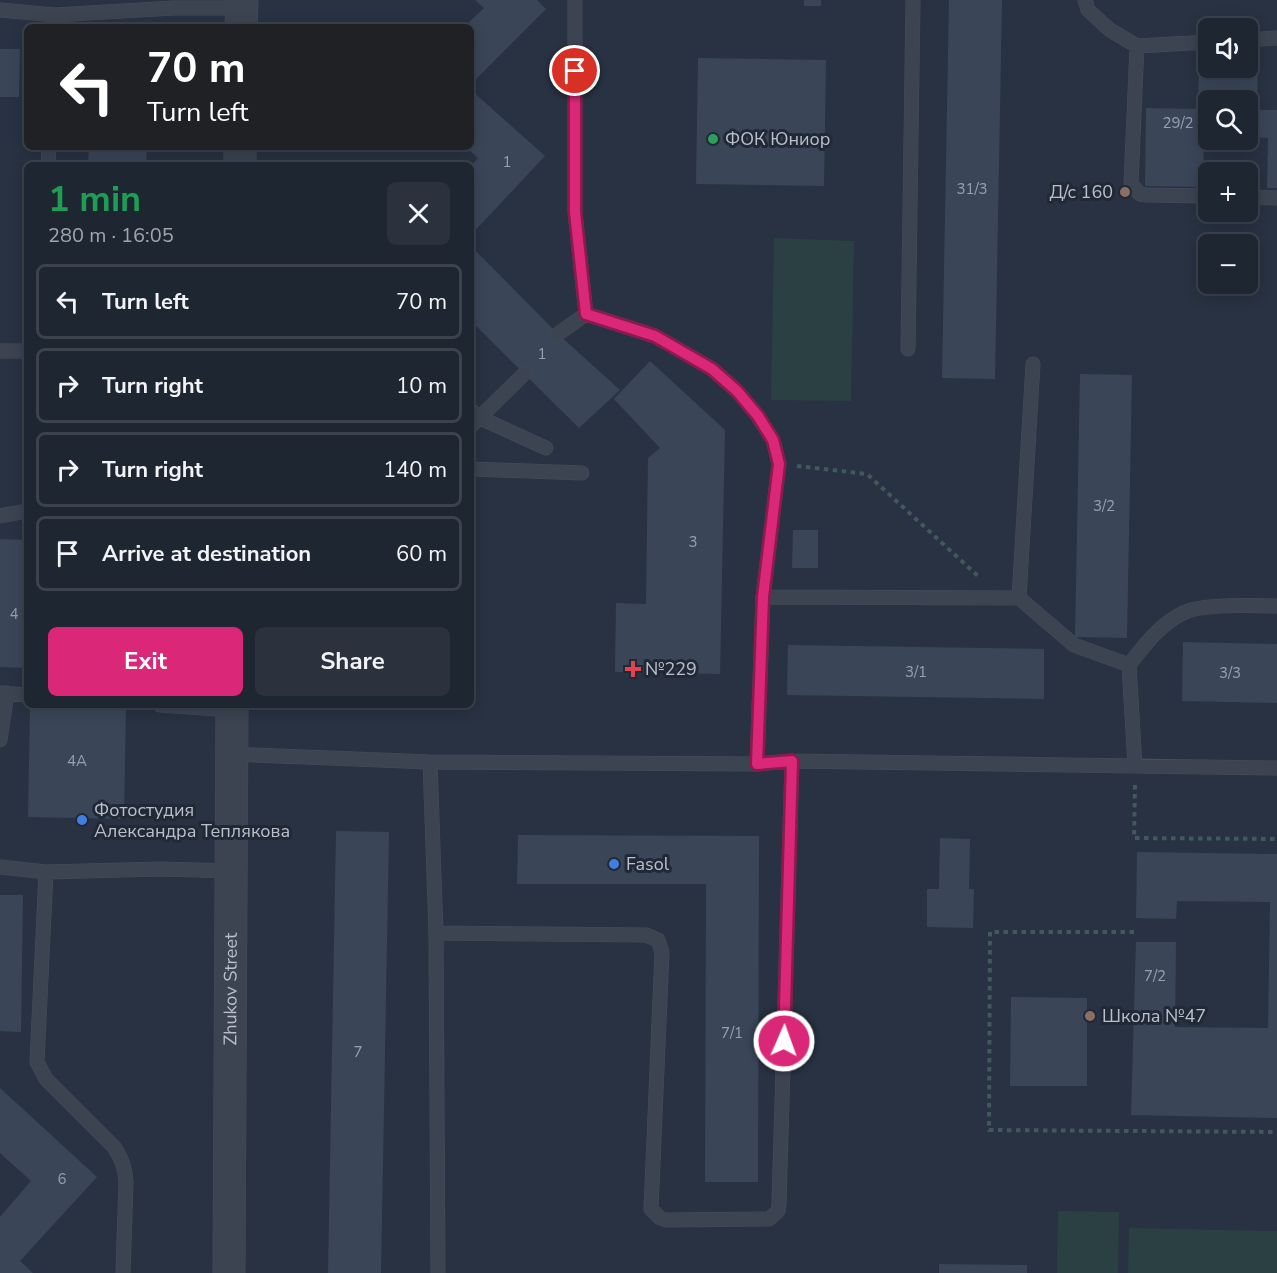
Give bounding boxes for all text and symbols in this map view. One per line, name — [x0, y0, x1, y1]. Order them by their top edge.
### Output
map controls — [1198, 18, 1258, 294]
button: sound — [1198, 18, 1258, 78]
text: 70 m — [147, 40, 246, 97]
pin — [549, 45, 600, 96]
icon: left — [48, 48, 126, 126]
icon: arrive — [558, 54, 591, 87]
button: search — [1198, 90, 1258, 150]
text: Turn left — [147, 94, 248, 131]
house number: 29/2 — [1162, 113, 1194, 133]
place label: ФОК Юниор — [725, 127, 830, 151]
marker: ФОК Юниор — [706, 132, 720, 146]
house number: 1 — [502, 152, 512, 172]
button: + — [1198, 162, 1258, 222]
text: 1 min — [48, 175, 141, 224]
house number: 31/3 — [956, 179, 988, 199]
place label: Д/с 160 — [1049, 180, 1113, 204]
button: close — [387, 182, 450, 245]
marker: Д/с 160 — [1118, 185, 1132, 199]
text: 280 m · 16:05 — [48, 222, 174, 249]
button: − — [1198, 234, 1258, 294]
icon: left — [51, 285, 84, 318]
text: Turn left — [102, 287, 189, 317]
text: 70 m — [396, 287, 447, 317]
house number: 1 — [537, 344, 547, 364]
icon: right — [51, 369, 84, 402]
text: Turn right — [102, 371, 203, 401]
text: 10 m — [396, 371, 447, 401]
icon: right — [51, 453, 84, 486]
text: Turn right — [102, 455, 203, 485]
text: 140 m — [383, 455, 447, 485]
house number: 3/2 — [1093, 496, 1115, 516]
house number: 3 — [688, 532, 698, 552]
icon: arrive — [51, 537, 84, 570]
text: Arrive at destination — [102, 539, 311, 569]
text: 60 m — [396, 539, 447, 569]
house number: 4 — [9, 604, 19, 624]
button: Exit — [48, 627, 243, 696]
button: Share — [255, 627, 450, 696]
place label: №229 — [645, 657, 697, 681]
marker: №229 — [626, 662, 640, 676]
house number: 3/1 — [905, 662, 927, 682]
house number: 3/3 — [1219, 663, 1241, 683]
house number: 4А — [67, 751, 87, 771]
place label: Фотостудия Александра Теплякова — [94, 798, 290, 843]
marker: Фотостудия Александра Теплякова — [75, 813, 89, 827]
place label: Fasol — [626, 852, 670, 876]
marker: Fasol — [607, 857, 621, 871]
street label: Zhukov Street — [218, 932, 243, 1045]
house number: 7/2 — [1144, 966, 1166, 986]
place label: Школа №47 — [1102, 1004, 1206, 1028]
position arrow — [752, 1009, 816, 1073]
marker: Школа №47 — [1083, 1009, 1097, 1023]
house number: 7/1 — [721, 1023, 743, 1043]
house number: 7 — [353, 1042, 363, 1062]
house number: 6 — [57, 1169, 67, 1189]

